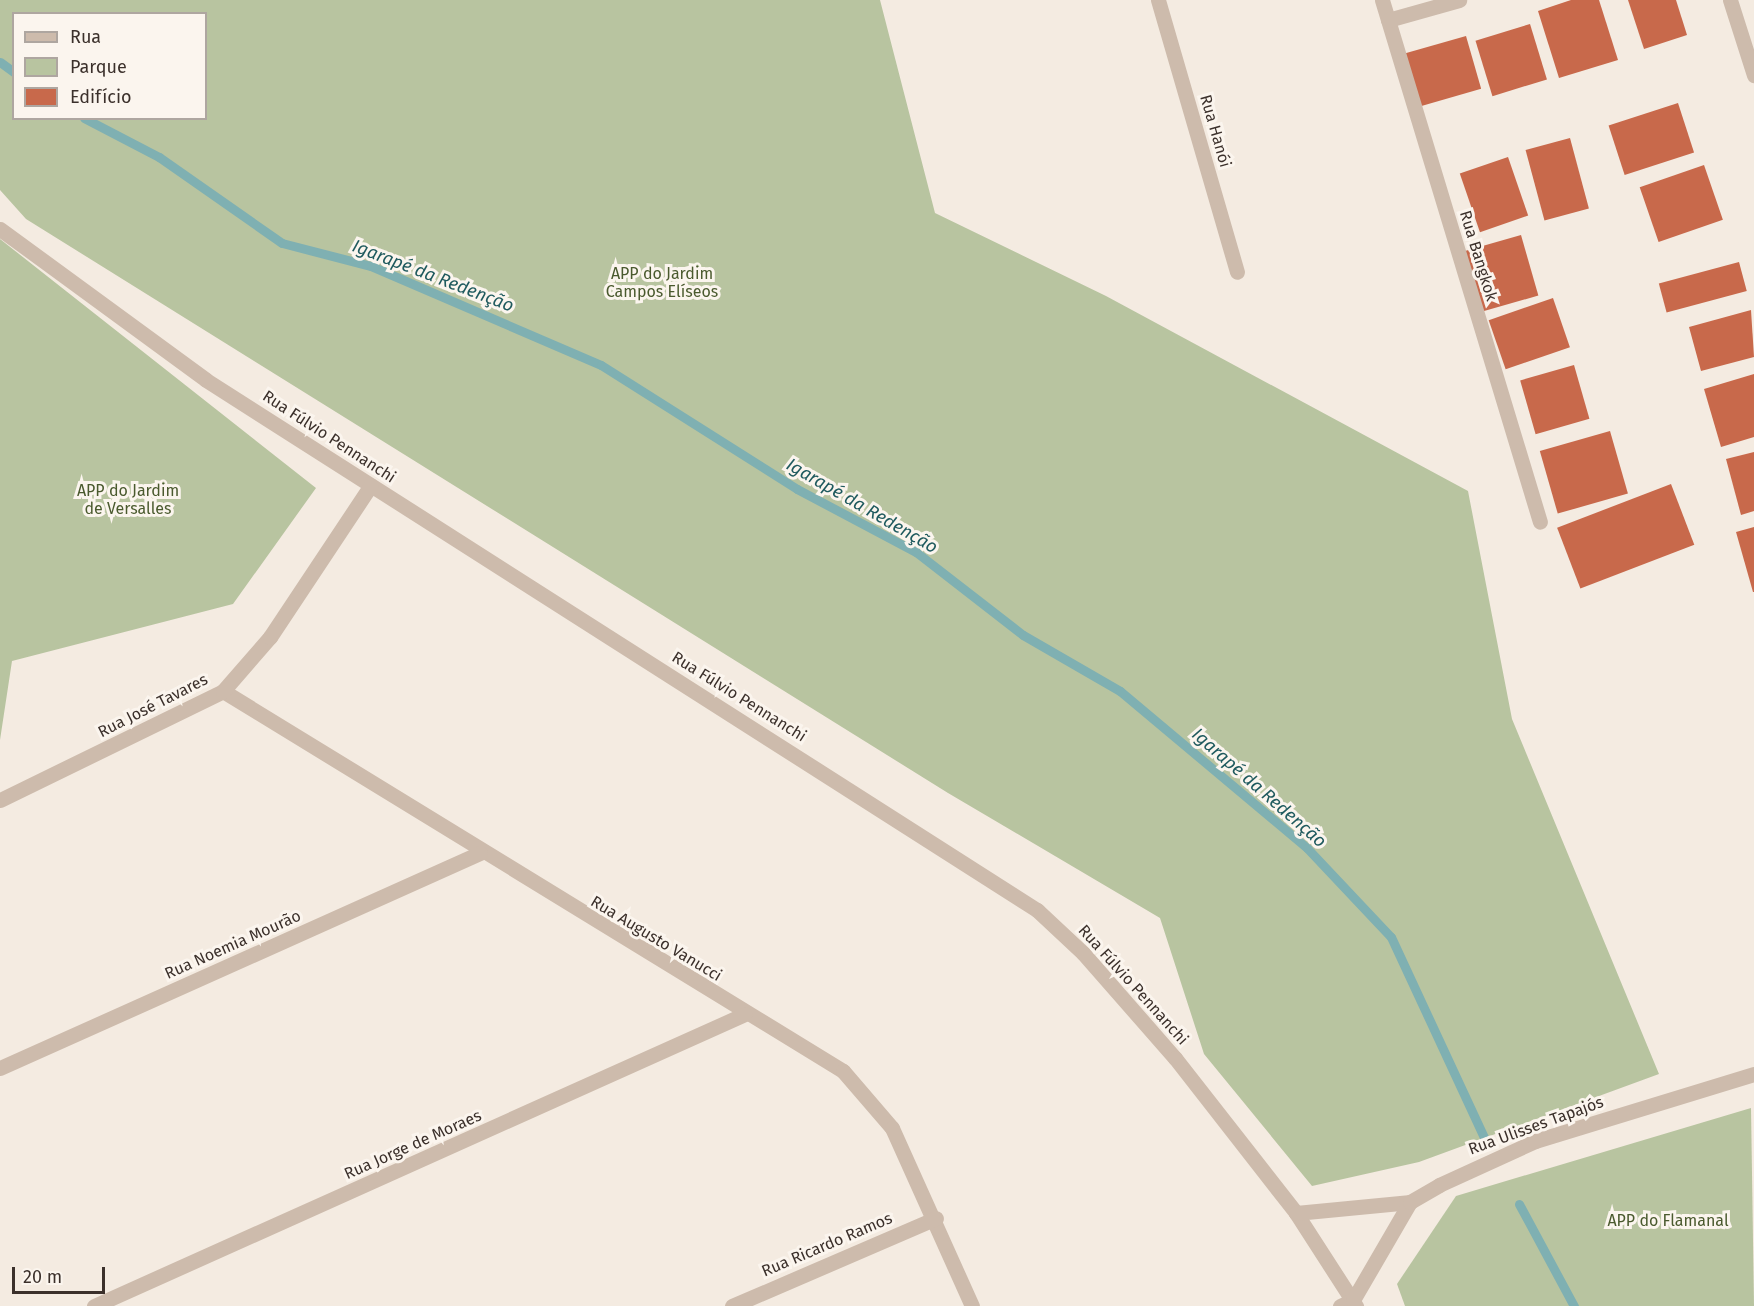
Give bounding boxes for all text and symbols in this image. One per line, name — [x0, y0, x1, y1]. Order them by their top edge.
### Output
legend — [12, 12, 207, 120]
text: Rua — [70, 26, 101, 48]
text: Parque — [70, 56, 127, 78]
text: Edifício — [70, 86, 132, 108]
street label: Rua Hanói — [1195, 92, 1235, 170]
street label: Rua Bangkok — [1455, 208, 1501, 304]
water label: Igarapé da Redenção — [349, 235, 517, 317]
park label: APP do Jardim Campos Elíseos — [606, 264, 718, 302]
street label: Rua Fúlvio Pennanchi — [259, 387, 399, 487]
water label: Igarapé da Redenção — [782, 454, 942, 558]
park label: APP do Jardim de Versalles — [77, 481, 179, 519]
street label: Rua Fúlvio Pennanchi — [668, 648, 810, 746]
street label: Rua José Tavares — [95, 670, 211, 742]
water label: Igarapé da Redenção — [1187, 724, 1331, 852]
street label: Rua Augusto Vanucci — [587, 892, 725, 986]
street label: Rua Noemia Mourão — [162, 906, 304, 984]
street label: Rua Fúlvio Pennanchi — [1074, 921, 1192, 1049]
street label: Rua Ulisses Tapajós — [1466, 1093, 1606, 1159]
street label: Rua Jorge de Moraes — [342, 1106, 484, 1184]
street label: Rua Ricardo Ramos — [759, 1209, 895, 1281]
park label: APP do Flamanal — [1607, 1211, 1729, 1231]
scale bar — [15, 1255, 108, 1293]
text: 20 m — [23, 1266, 62, 1288]

